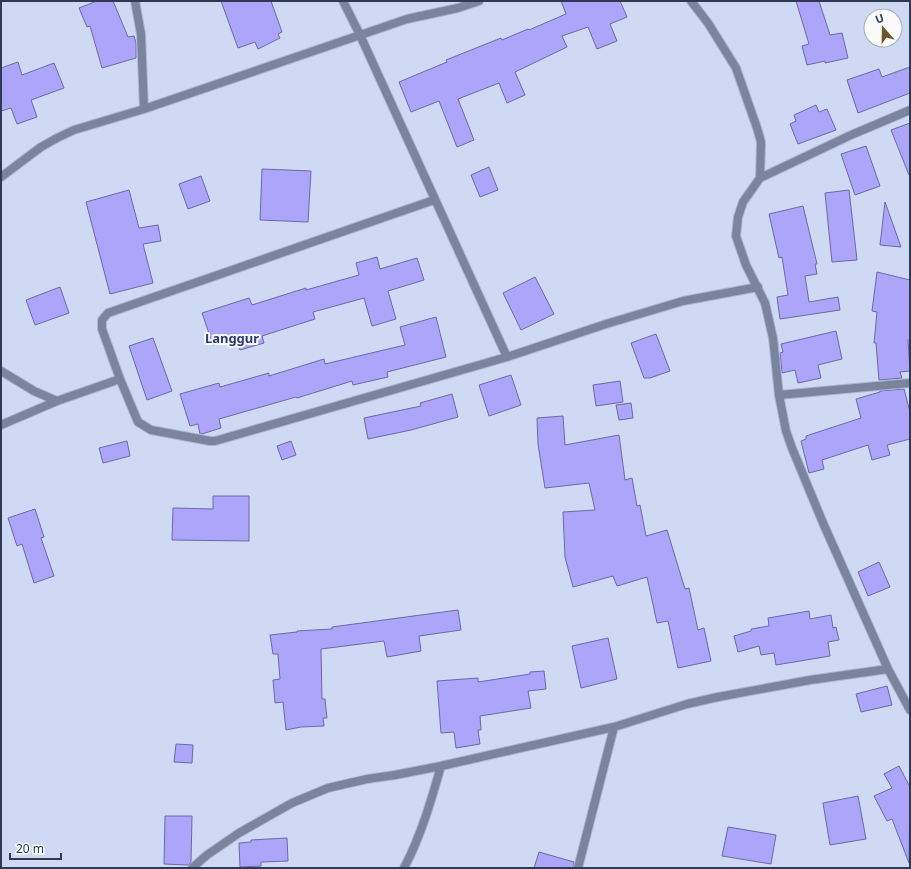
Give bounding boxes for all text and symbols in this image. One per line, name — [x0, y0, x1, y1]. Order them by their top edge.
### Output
north arrow — [863, 8, 903, 48]
text: U — [873, 10, 886, 27]
district label: Langgur — [205, 329, 259, 347]
scale bar — [10, 835, 61, 861]
text: 20 m — [16, 840, 44, 857]

